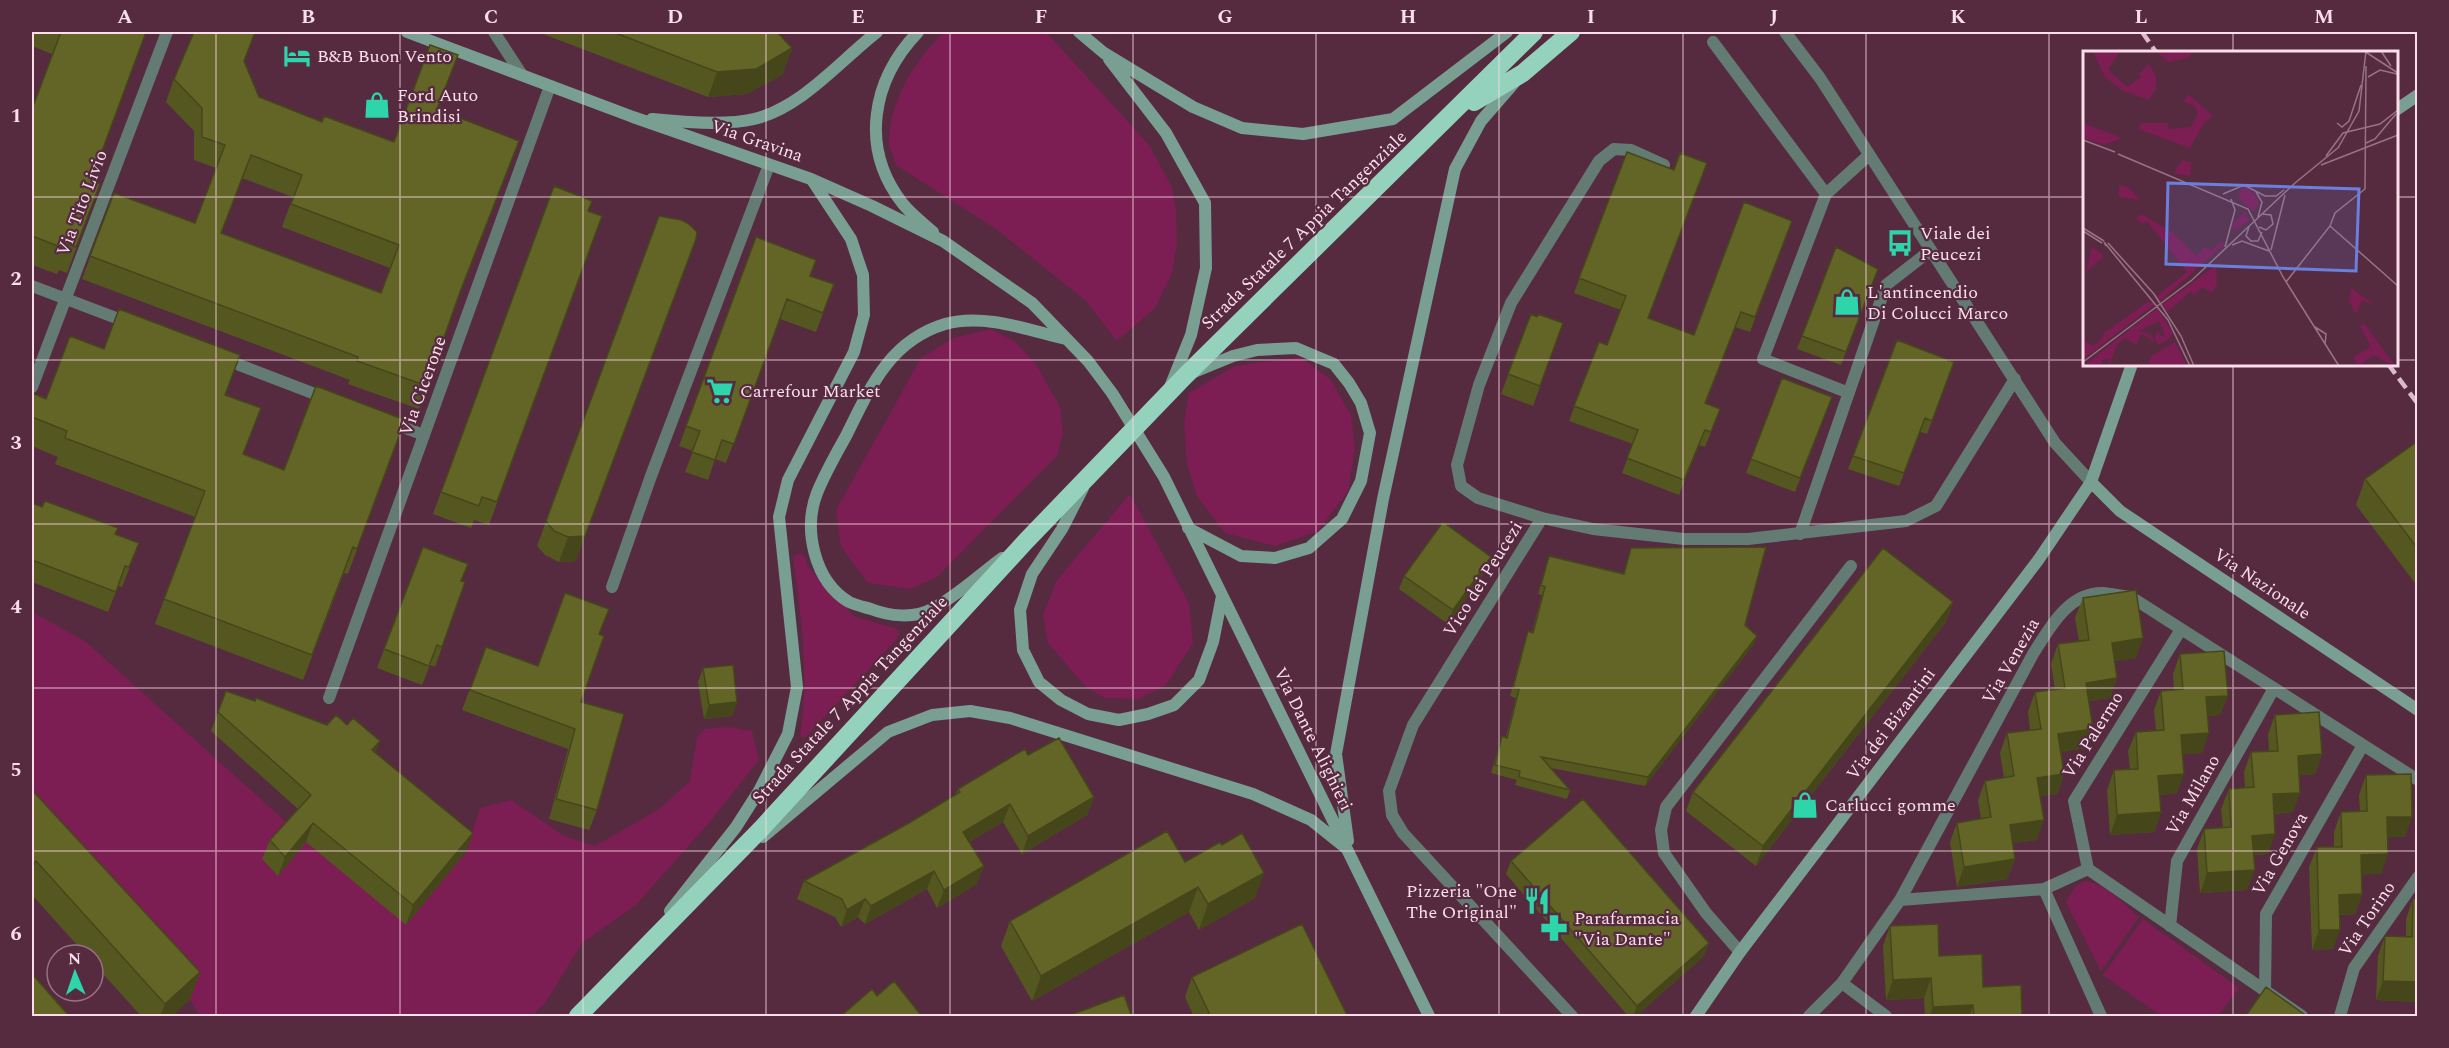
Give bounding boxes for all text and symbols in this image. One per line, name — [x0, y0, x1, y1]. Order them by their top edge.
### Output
text: A — [117, 2, 133, 32]
text: B — [301, 2, 315, 32]
text: C — [484, 2, 498, 32]
text: D — [667, 2, 683, 32]
text: E — [851, 2, 865, 32]
text: F — [1035, 2, 1047, 32]
text: G — [1217, 2, 1233, 32]
text: H — [1400, 2, 1416, 32]
text: I — [1587, 2, 1595, 32]
text: J — [1770, 2, 1778, 32]
text: K — [1950, 2, 1966, 32]
text: L — [2135, 2, 2147, 32]
text: M — [2314, 2, 2334, 32]
hotel icon: B&B Buon Vento — [282, 41, 312, 71]
place label: B&B Buon Vento — [317, 43, 452, 70]
inset map — [2083, 51, 2398, 366]
place label: Ford Auto Brindisi — [397, 82, 478, 130]
shop icon: Ford Auto Brindisi — [362, 90, 392, 120]
text: 1 — [10, 101, 22, 131]
street label: Via Gravina — [707, 113, 807, 169]
street label: Strada Statale 7 Appia Tangenziale — [1195, 124, 1413, 336]
street label: Via Tito Livio — [49, 146, 115, 260]
place label: Viale dei Peucezi — [1920, 220, 1991, 268]
bus stop icon: Viale dei Peucezi — [1885, 228, 1915, 258]
text: 2 — [10, 264, 22, 294]
place label: L'antincendio Di Colucci Marco — [1867, 279, 2008, 327]
shop icon: L'antincendio Di Colucci Marco — [1832, 287, 1862, 317]
street label: Via Cicerone — [392, 332, 454, 440]
supermarket icon: Carrefour Market — [705, 376, 735, 406]
place label: Carrefour Market — [740, 378, 880, 405]
text: 3 — [10, 428, 22, 458]
street label: Vico dei Peucezi — [1437, 516, 1529, 642]
street label: Via Nazionale — [2208, 541, 2316, 627]
street label: Strada Statale 7 Appia Tangenziale — [746, 589, 954, 811]
text: 4 — [10, 592, 22, 622]
street label: Via Venezia — [1975, 613, 2047, 709]
street label: Via dei Bizantini — [1840, 662, 1942, 786]
street label: Via Dante Alighieri — [1267, 663, 1359, 815]
street label: Via Palermo — [2055, 686, 2131, 784]
street label: Via Milano — [2159, 750, 2227, 840]
text: 5 — [10, 755, 22, 785]
shop icon: Carlucci gomme — [1790, 790, 1820, 820]
place label: Carlucci gomme — [1825, 792, 1956, 819]
street label: Via Genova — [2245, 807, 2315, 901]
street label: Via Torino — [2332, 876, 2402, 962]
place label: Pizzeria "One The Original" — [1406, 878, 1517, 926]
restaurant icon: Pizzeria "One The Original" — [1522, 886, 1552, 916]
place label: Parafarmacia "Via Dante" — [1574, 905, 1679, 953]
pharmacy icon: Parafarmacia "Via Dante" — [1539, 913, 1569, 943]
text: 6 — [10, 919, 22, 949]
north arrow — [45, 943, 105, 1003]
text: N — [68, 947, 81, 971]

